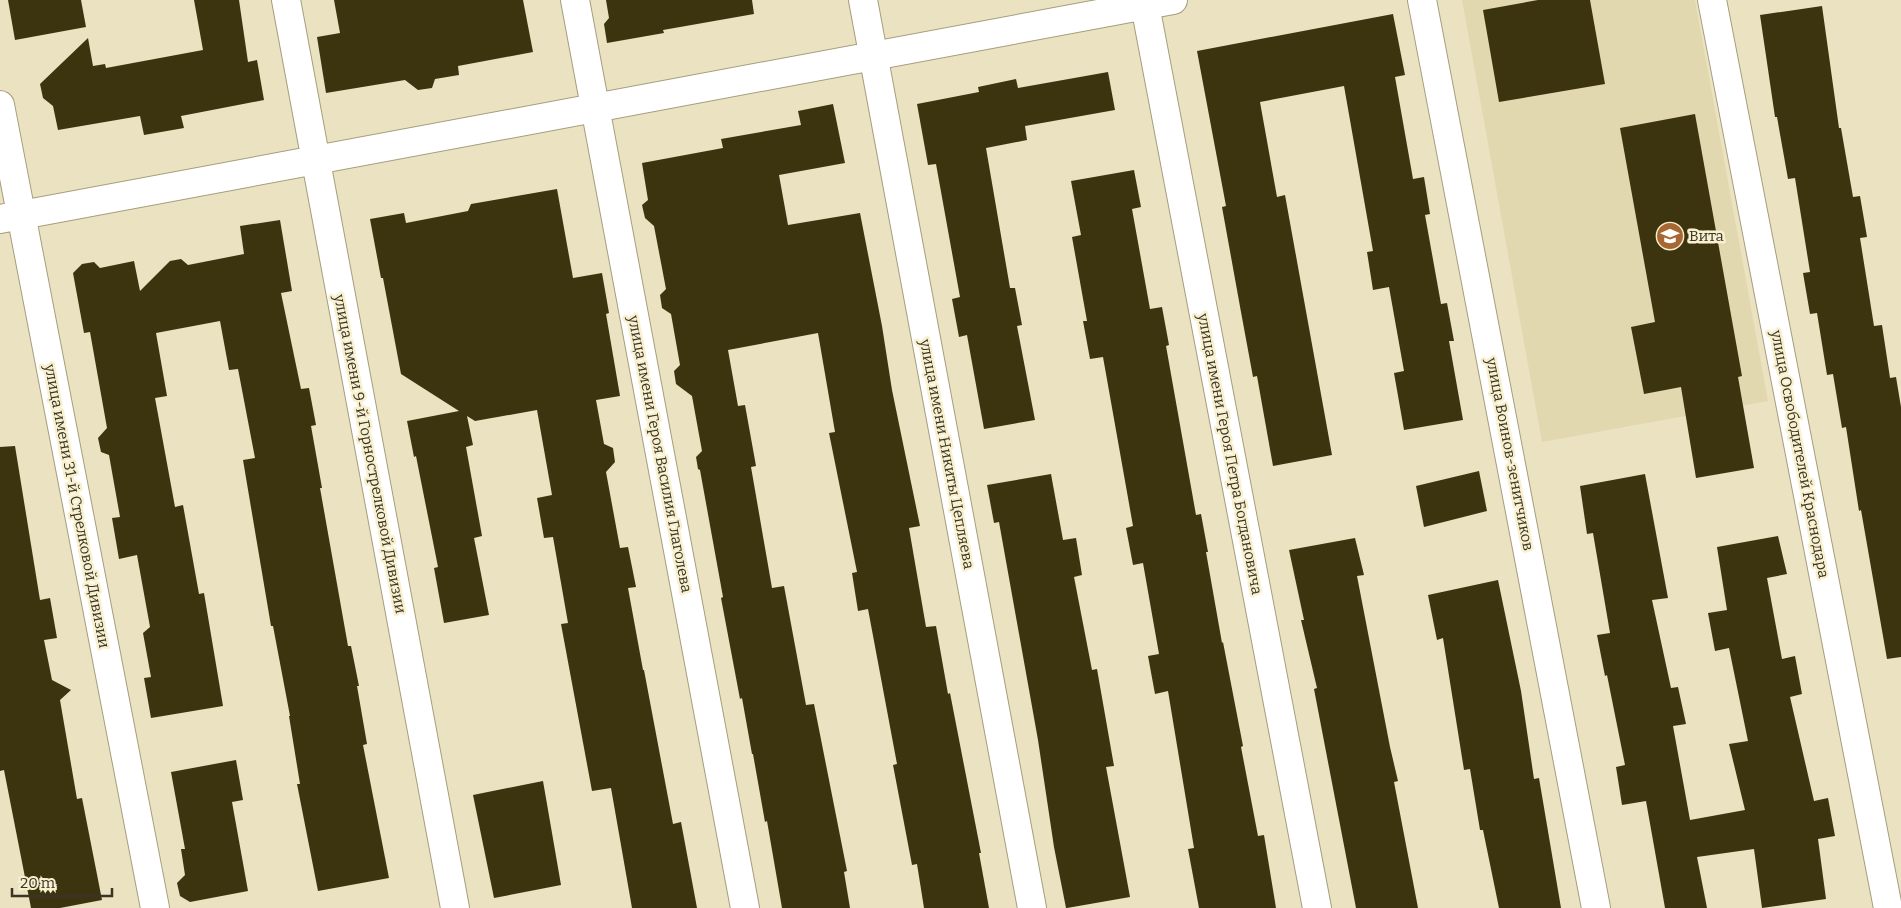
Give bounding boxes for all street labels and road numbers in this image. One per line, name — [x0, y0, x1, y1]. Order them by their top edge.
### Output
street label: улица имени 9-й Горнострелковой Дивизии — [330, 292, 410, 615]
street label: улица имени Героя Петра Богдановича — [1194, 311, 1266, 596]
street label: улица имени Героя Василия Глаголева — [624, 313, 696, 594]
street label: улица Освободителей Краснодара — [1767, 328, 1833, 580]
street label: улица имени Никиты Цепляева — [916, 337, 978, 571]
street label: улица Воинов-зенитчиков — [1482, 355, 1538, 552]
street label: улица имени 31-й Стрелковой Дивизии — [40, 362, 113, 650]

